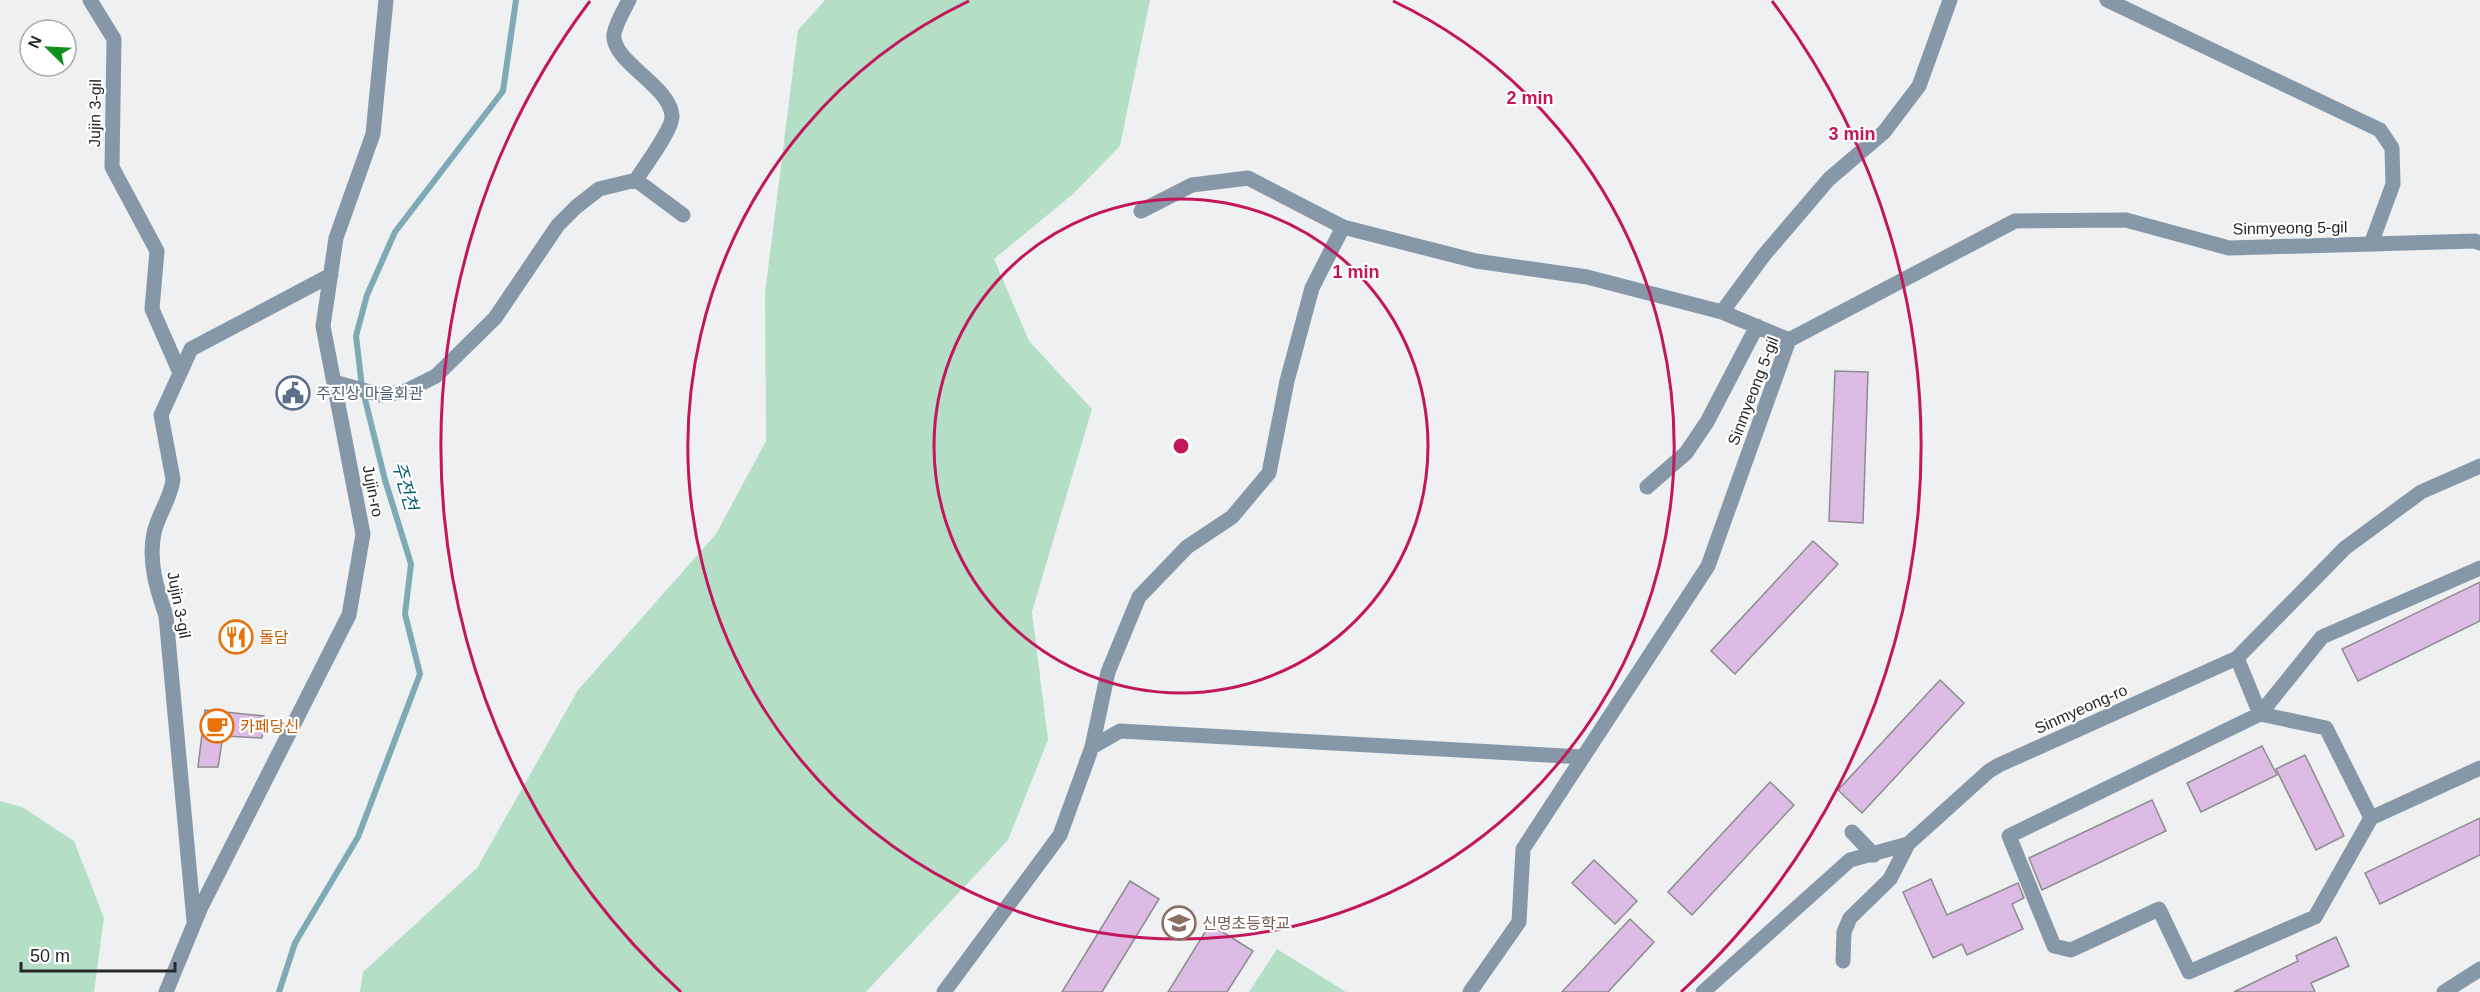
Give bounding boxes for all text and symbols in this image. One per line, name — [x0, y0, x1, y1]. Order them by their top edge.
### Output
north arrow — [18, 18, 78, 78]
text: N — [25, 33, 45, 51]
street label: Jujin 3-gil — [86, 79, 104, 147]
text: 2 min — [1506, 88, 1554, 108]
text: 3 min — [1828, 124, 1876, 144]
street label: Sinmyeong 5-gil — [2232, 219, 2348, 237]
text: 1 min — [1332, 262, 1380, 282]
street label: Sinmyeong 5-gil — [1725, 334, 1781, 448]
public building icon: 주진상 마을회관 — [275, 375, 311, 411]
place label: 주진상 마을회관 — [316, 385, 424, 402]
centre of rings — [1171, 436, 1191, 456]
water label: 주전천 — [389, 459, 422, 515]
street label: Jujin-ro — [360, 464, 386, 518]
street label: Jujin 3-gil — [164, 570, 194, 640]
restaurant icon: 돌담 — [218, 619, 254, 655]
place label: 돌담 — [259, 629, 289, 646]
street label: Sinmyeong-ro — [2032, 681, 2130, 737]
cafe icon: 카페당신 — [199, 708, 235, 744]
place label: 카페당신 — [240, 718, 299, 735]
school or university icon: 신명초등학교 — [1161, 905, 1197, 941]
place label: 신명초등학교 — [1202, 915, 1290, 932]
scale bar — [21, 935, 176, 973]
text: 50 m — [30, 946, 70, 966]

